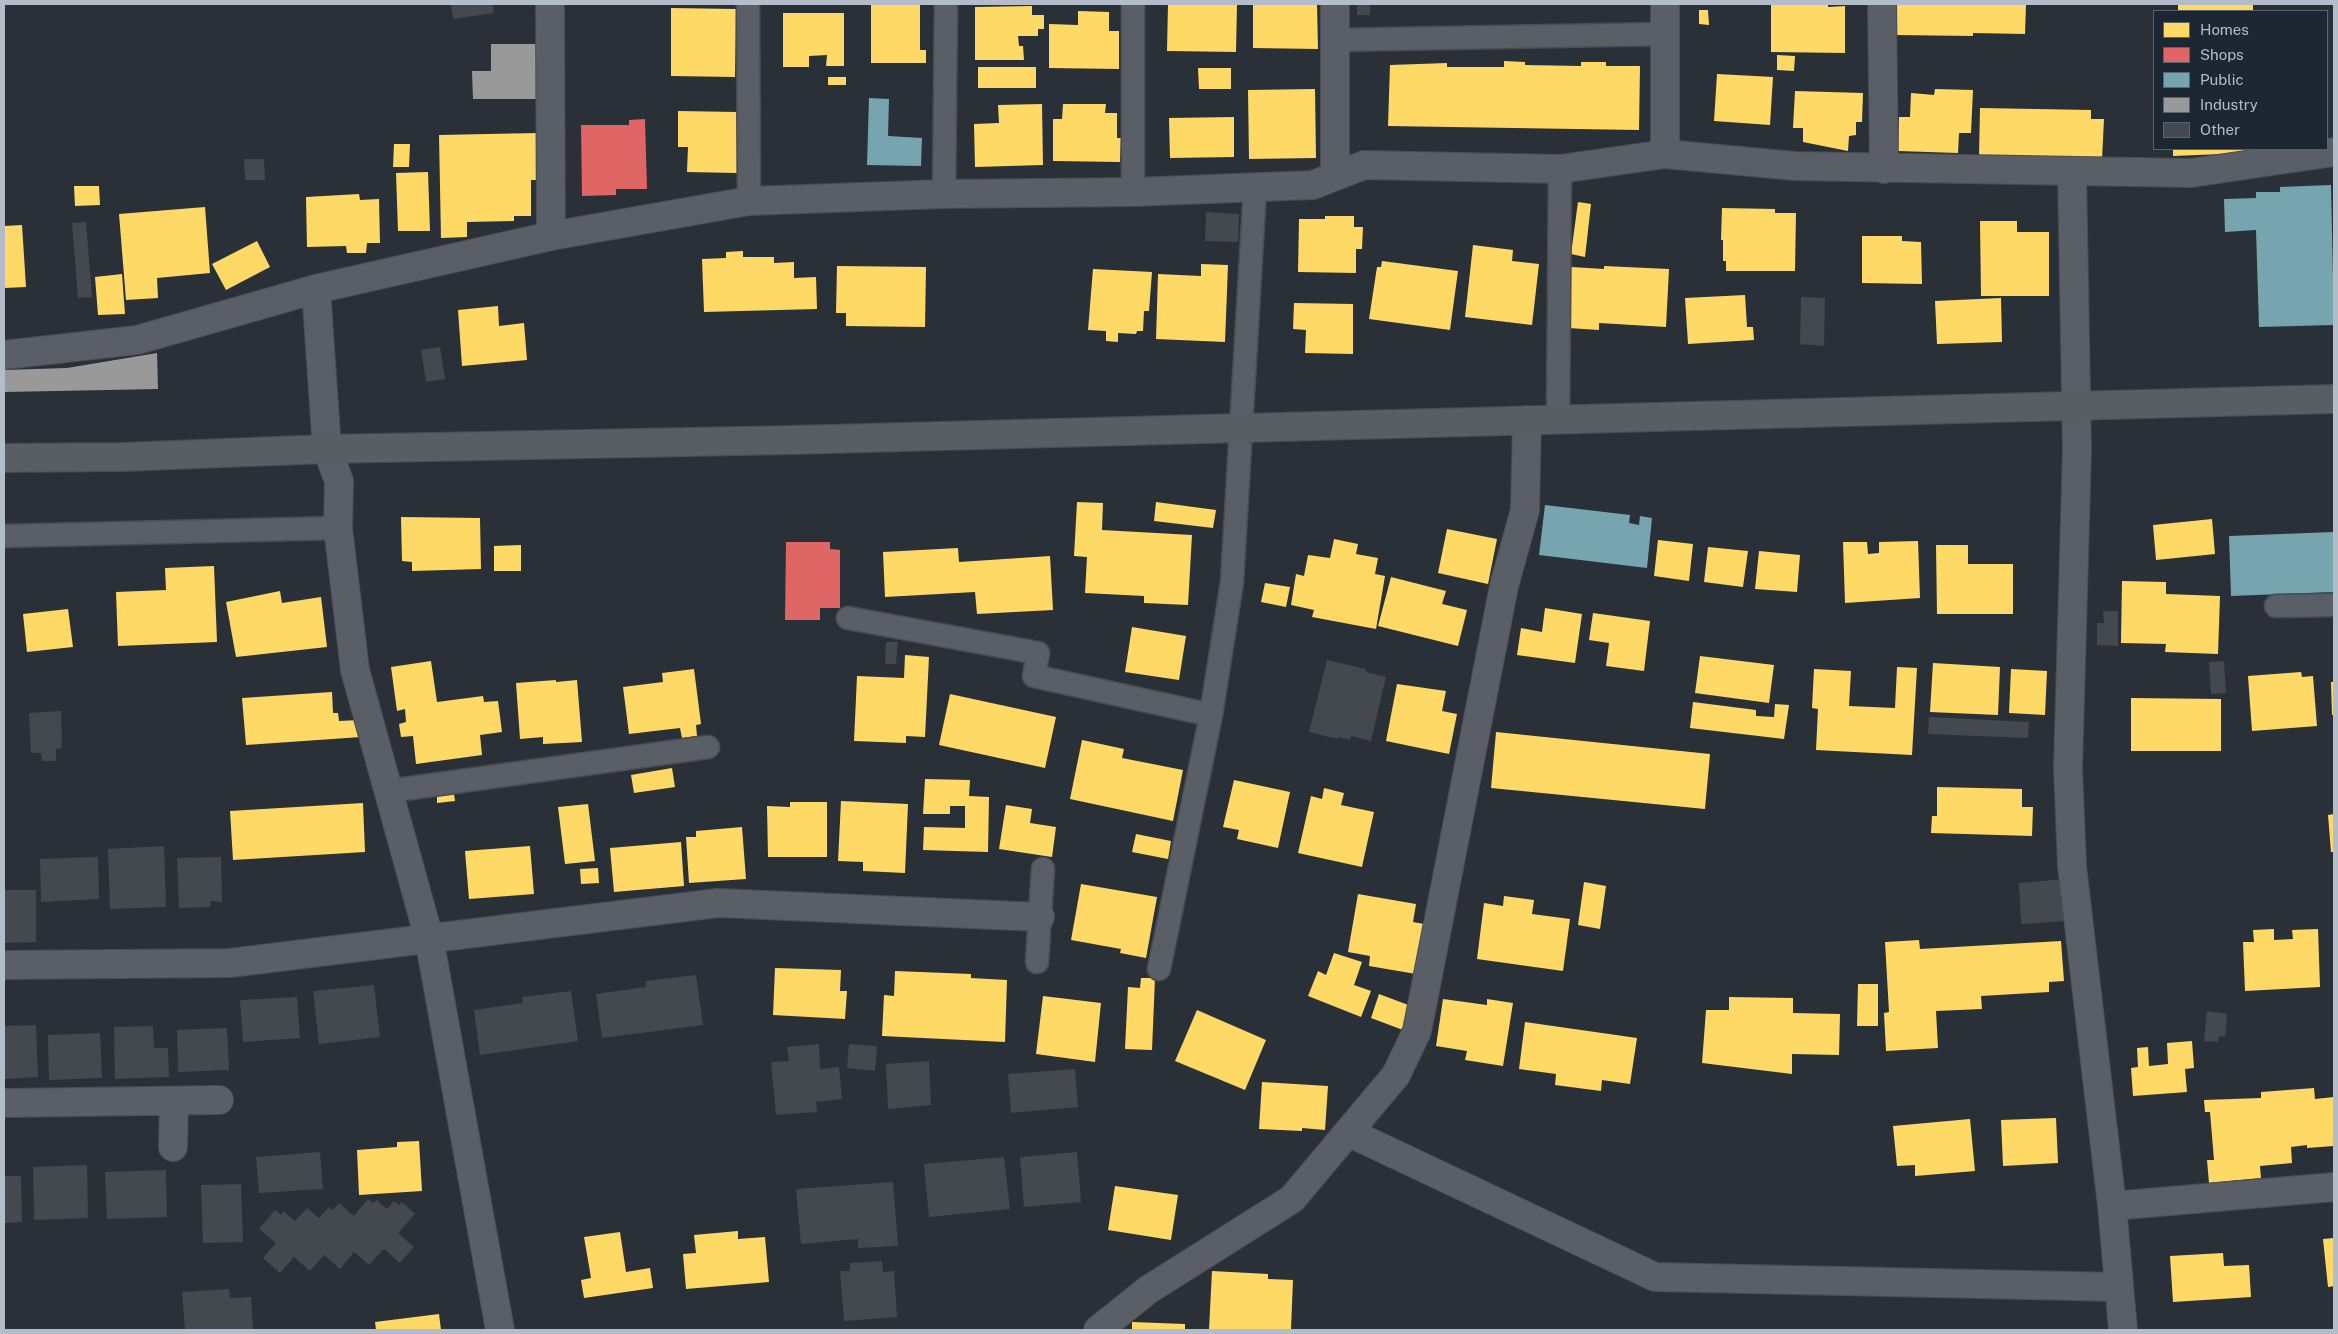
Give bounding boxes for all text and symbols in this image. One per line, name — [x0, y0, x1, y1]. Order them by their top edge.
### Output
legend — [2153, 10, 2328, 150]
text: Homes — [2200, 21, 2249, 38]
text: Shops — [2200, 46, 2244, 63]
text: Public — [2200, 71, 2244, 88]
text: Industry — [2200, 96, 2258, 113]
text: Other — [2200, 121, 2240, 138]

